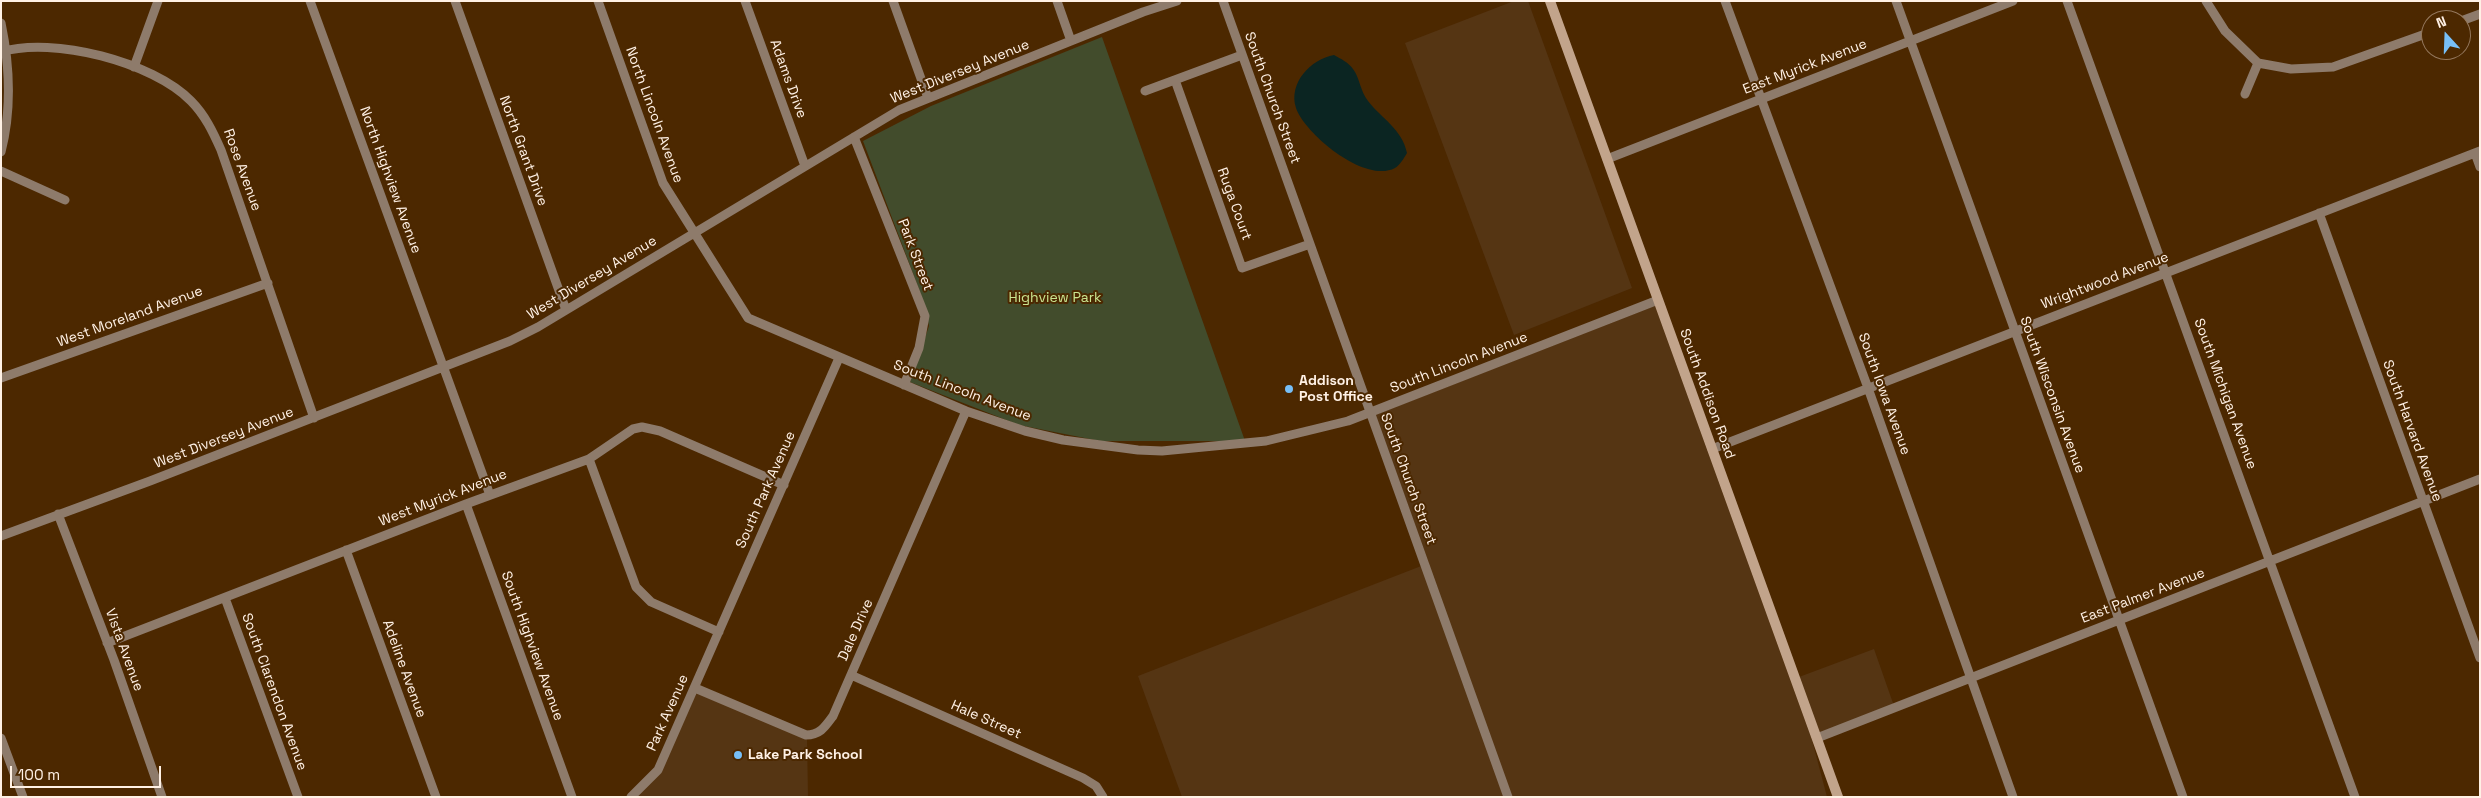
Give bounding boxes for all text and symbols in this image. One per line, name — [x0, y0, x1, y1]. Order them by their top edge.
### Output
north arrow — [2421, 10, 2471, 60]
text: N — [2434, 12, 2449, 32]
street label: South Church Street — [1240, 30, 1304, 166]
street label: West Diversey Avenue — [888, 36, 1032, 108]
street label: East Myrick Avenue — [1741, 36, 1869, 98]
street label: Adams Drive — [766, 37, 810, 121]
street label: North Lincoln Avenue — [622, 45, 686, 185]
street label: North Grant Drive — [495, 94, 551, 208]
street label: North Highview Avenue — [356, 104, 424, 256]
street label: Rose Avenue — [219, 127, 265, 213]
street label: Ruga Court — [1213, 165, 1255, 243]
street label: Park Street — [894, 217, 936, 293]
street label: West Diversey Avenue — [524, 233, 660, 323]
street label: Wrightwood Avenue — [2039, 249, 2171, 313]
street label: West Moreland Avenue — [55, 283, 205, 351]
park label: Highview Park — [1008, 290, 1102, 306]
street label: South Wisconsin Avenue — [2016, 314, 2088, 476]
street label: South Michigan Avenue — [2190, 316, 2260, 472]
street label: South Addison Road — [1676, 327, 1738, 461]
street label: South Lincoln Avenue — [1388, 329, 1530, 397]
street label: South Iowa Avenue — [1854, 331, 1914, 457]
street label: South Lincoln Avenue — [891, 357, 1033, 425]
street label: South Harvard Avenue — [2379, 358, 2445, 504]
place label: Addison Post Office — [1299, 373, 1373, 406]
marker: Addison Post Office — [1283, 383, 1295, 395]
street label: West Diversey Avenue — [152, 404, 296, 472]
street label: South Church Street — [1376, 411, 1440, 547]
street label: South Park Avenue — [733, 429, 799, 551]
street label: West Myrick Avenue — [377, 466, 509, 530]
street label: East Palmer Avenue — [2079, 565, 2207, 627]
street label: South Highview Avenue — [497, 569, 567, 723]
street label: Dale Drive — [835, 596, 877, 664]
street label: Vista Avenue — [101, 606, 147, 694]
street label: South Clarendon Avenue — [238, 611, 310, 773]
street label: Adeline Avenue — [379, 618, 429, 720]
street label: Park Avenue — [644, 672, 692, 754]
street label: Hale Street — [948, 697, 1024, 743]
place label: Lake Park School — [748, 747, 862, 763]
marker: Lake Park School — [732, 749, 744, 761]
scale bar — [12, 756, 164, 788]
text: 100 m — [18, 765, 60, 784]

